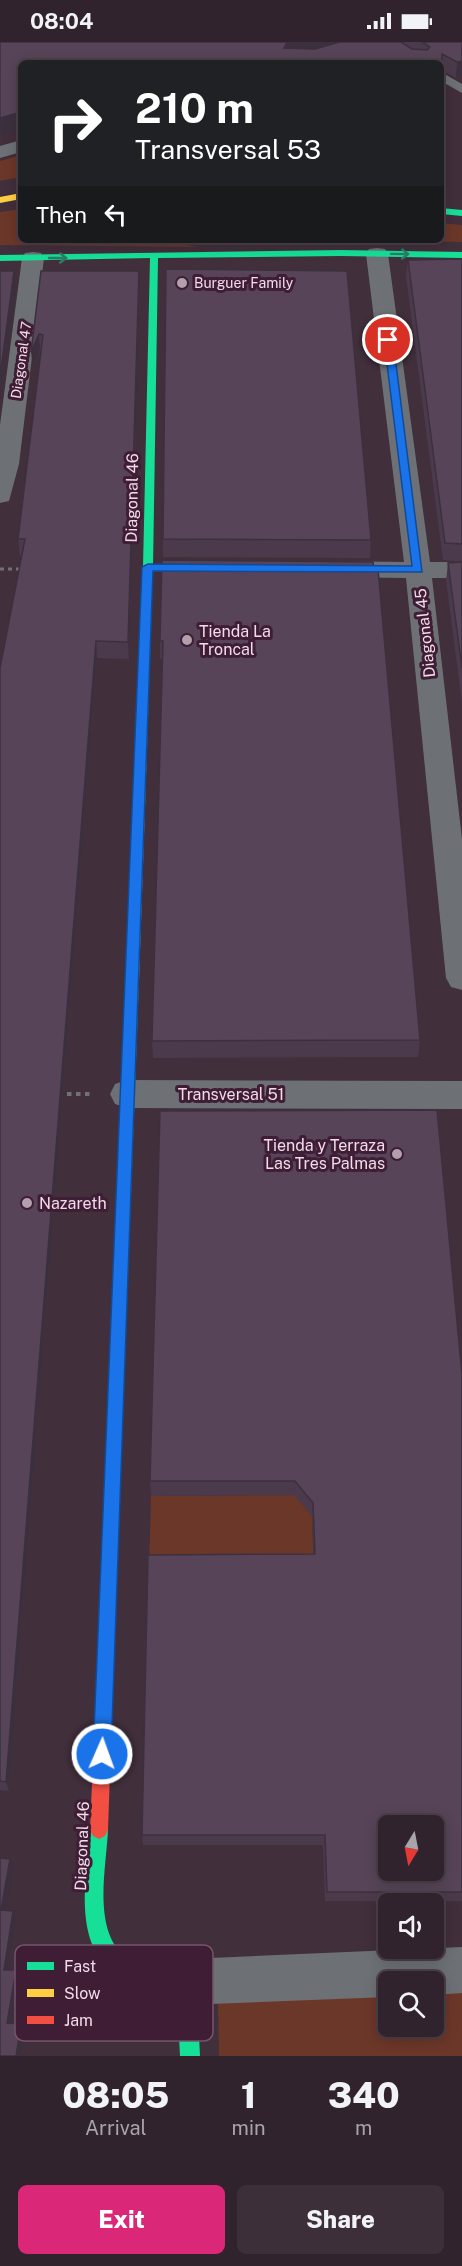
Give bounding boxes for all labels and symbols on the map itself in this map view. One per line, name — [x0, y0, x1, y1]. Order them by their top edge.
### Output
one-way arrow — [390, 248, 410, 260]
one-way arrow — [48, 252, 68, 264]
place label: Burguer Family — [194, 275, 294, 291]
marker: Burguer Family — [175, 276, 189, 290]
pin — [362, 314, 413, 365]
street label: Diagonal 47 — [8, 320, 34, 400]
street label: Diagonal 46 — [122, 453, 142, 543]
street label: Diagonal 45 — [411, 587, 439, 679]
place label: Tienda La Troncal — [199, 622, 271, 659]
marker: Tienda La Troncal — [180, 633, 194, 647]
street label: Transversal 51 — [178, 1085, 284, 1104]
place label: Tienda y Terraza Las Tres Palmas — [264, 1136, 385, 1173]
marker: Tienda y Terraza Las Tres Palmas — [390, 1147, 404, 1161]
place label: Nazareth — [39, 1194, 107, 1213]
marker: Nazareth — [20, 1196, 34, 1210]
position arrow — [70, 1722, 134, 1786]
street label: Diagonal 46 — [71, 1801, 93, 1891]
north arrow — [378, 1815, 444, 1881]
legend — [15, 1945, 213, 2041]
text: Fast — [64, 1957, 96, 1976]
text: Slow — [64, 1984, 101, 2003]
text: Jam — [64, 2011, 93, 2030]

